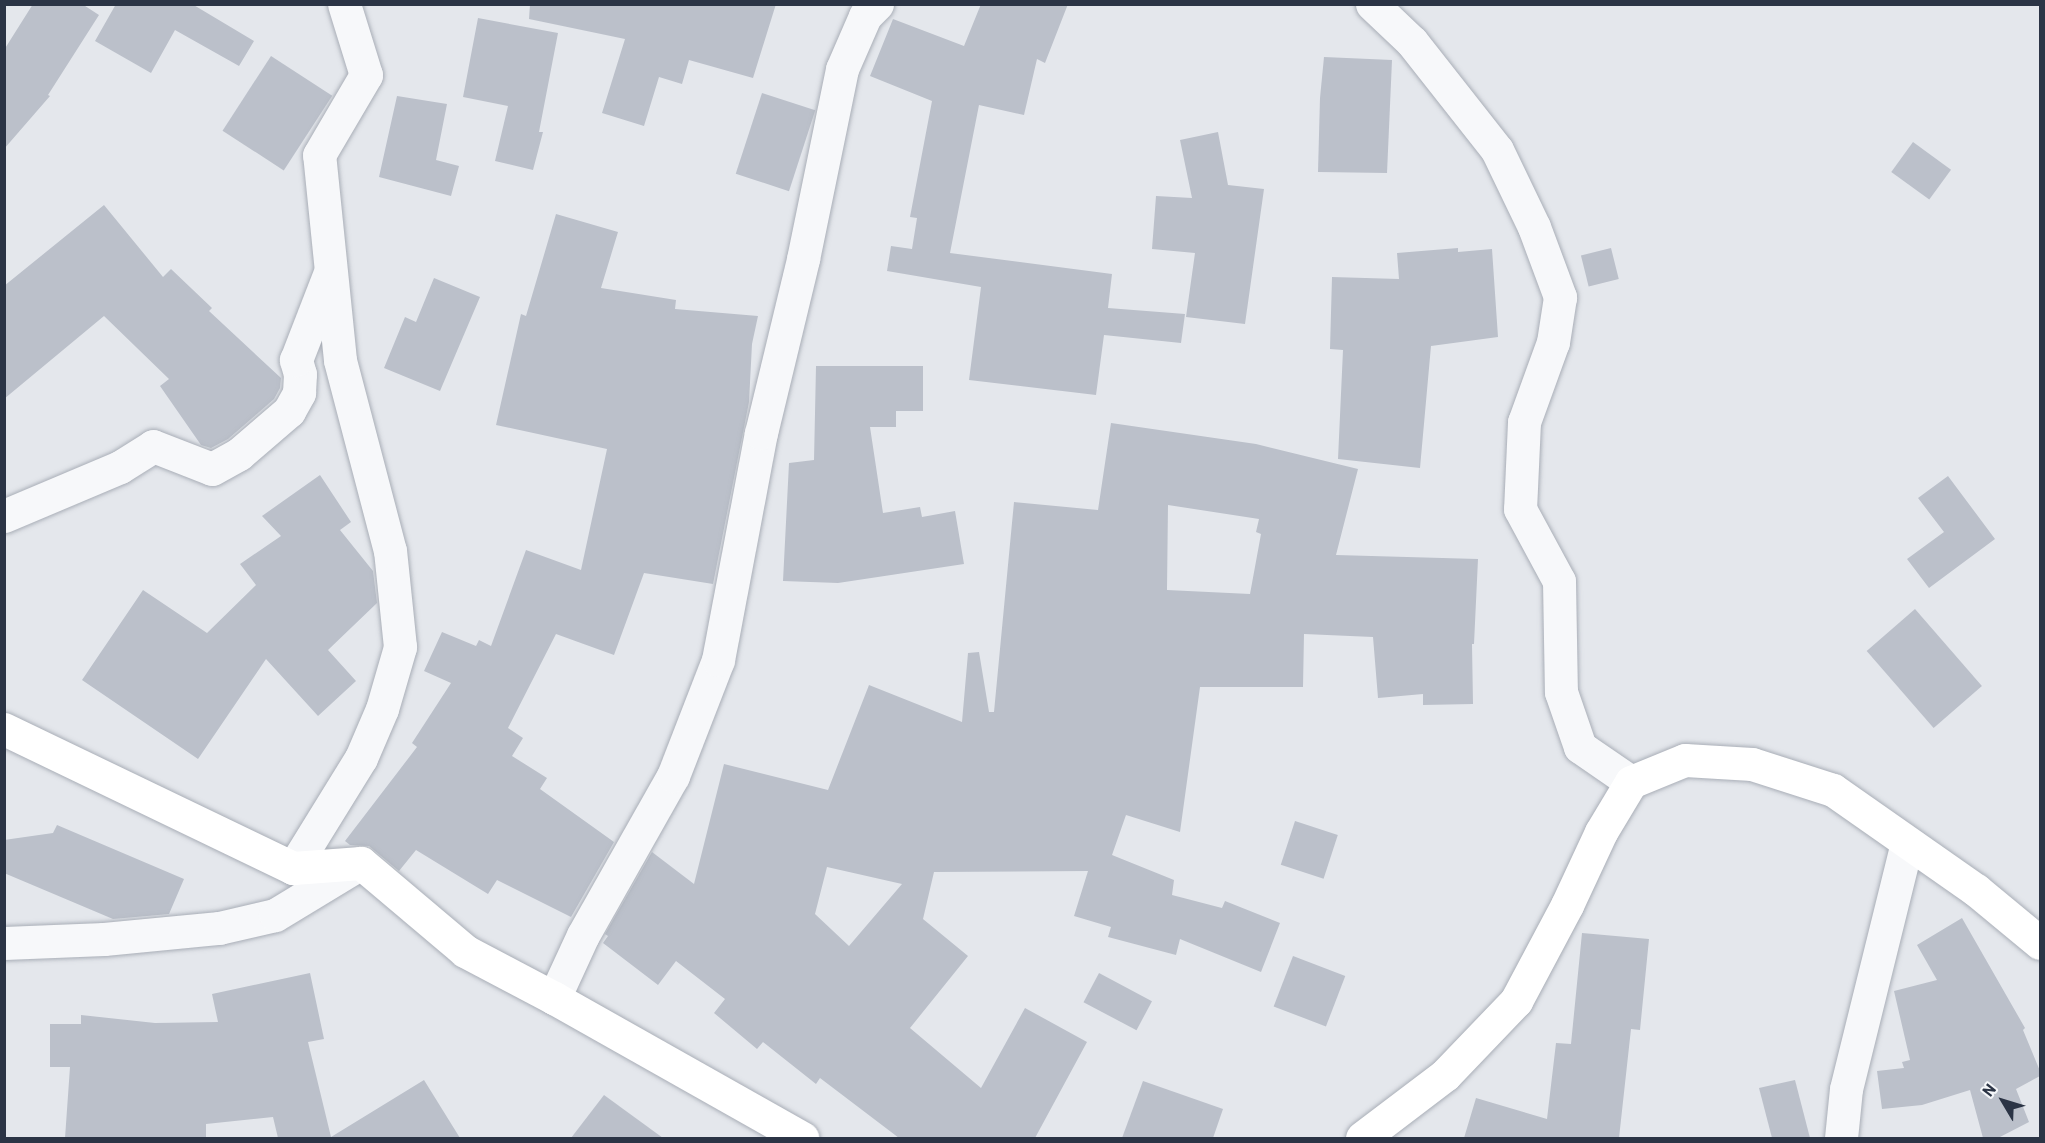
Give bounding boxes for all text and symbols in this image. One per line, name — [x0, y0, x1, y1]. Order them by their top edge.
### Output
north arrow — [1973, 1071, 2033, 1131]
text: N — [1978, 1080, 1999, 1100]

